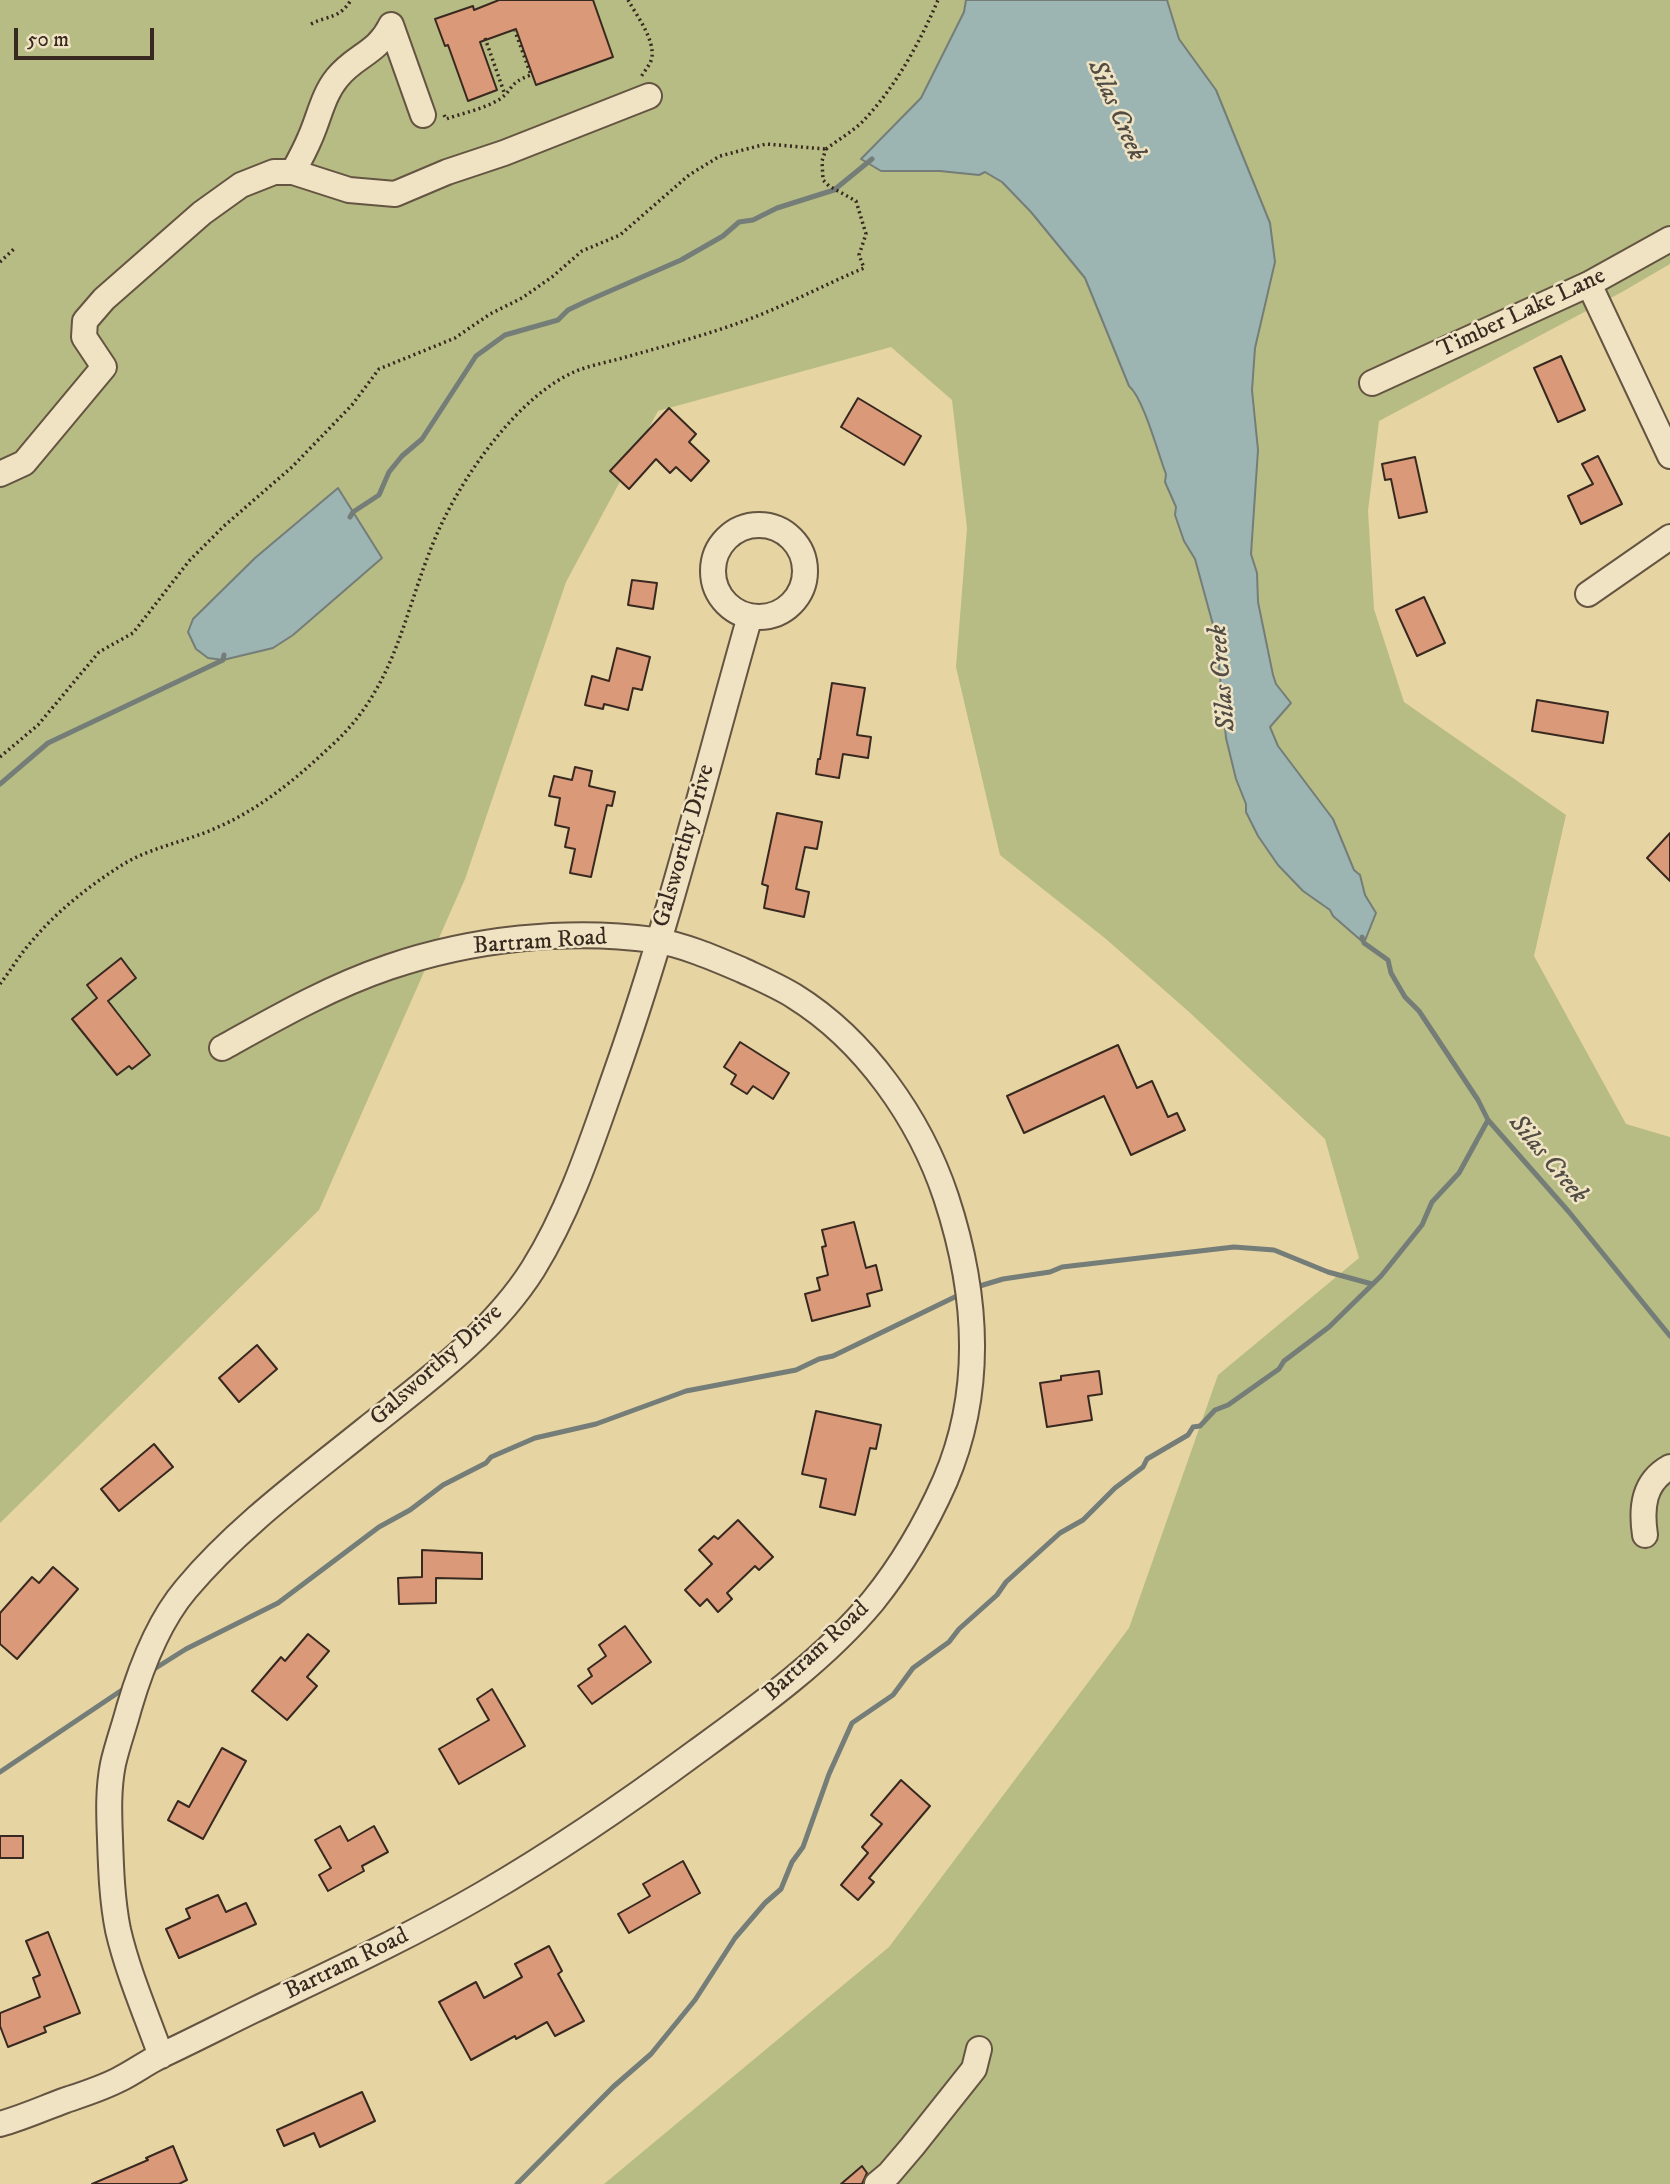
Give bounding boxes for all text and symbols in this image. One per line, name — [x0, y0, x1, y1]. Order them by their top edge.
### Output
scale bar — [18, 14, 158, 58]
text: 50 m — [27, 27, 69, 53]
water label: Silas Creek — [1079, 56, 1151, 166]
street label: Timber Lake Lane — [1434, 263, 1610, 365]
water label: Silas Creek — [1204, 623, 1244, 733]
street label: Galsworthy Drive — [648, 761, 722, 931]
street label: Bartram Road — [472, 924, 608, 962]
water label: Silas Creek — [1501, 1109, 1593, 1211]
street label: Galsworthy Drive — [365, 1299, 509, 1433]
street label: Bartram Road — [758, 1596, 876, 1708]
street label: Bartram Road — [280, 1923, 414, 2007]

